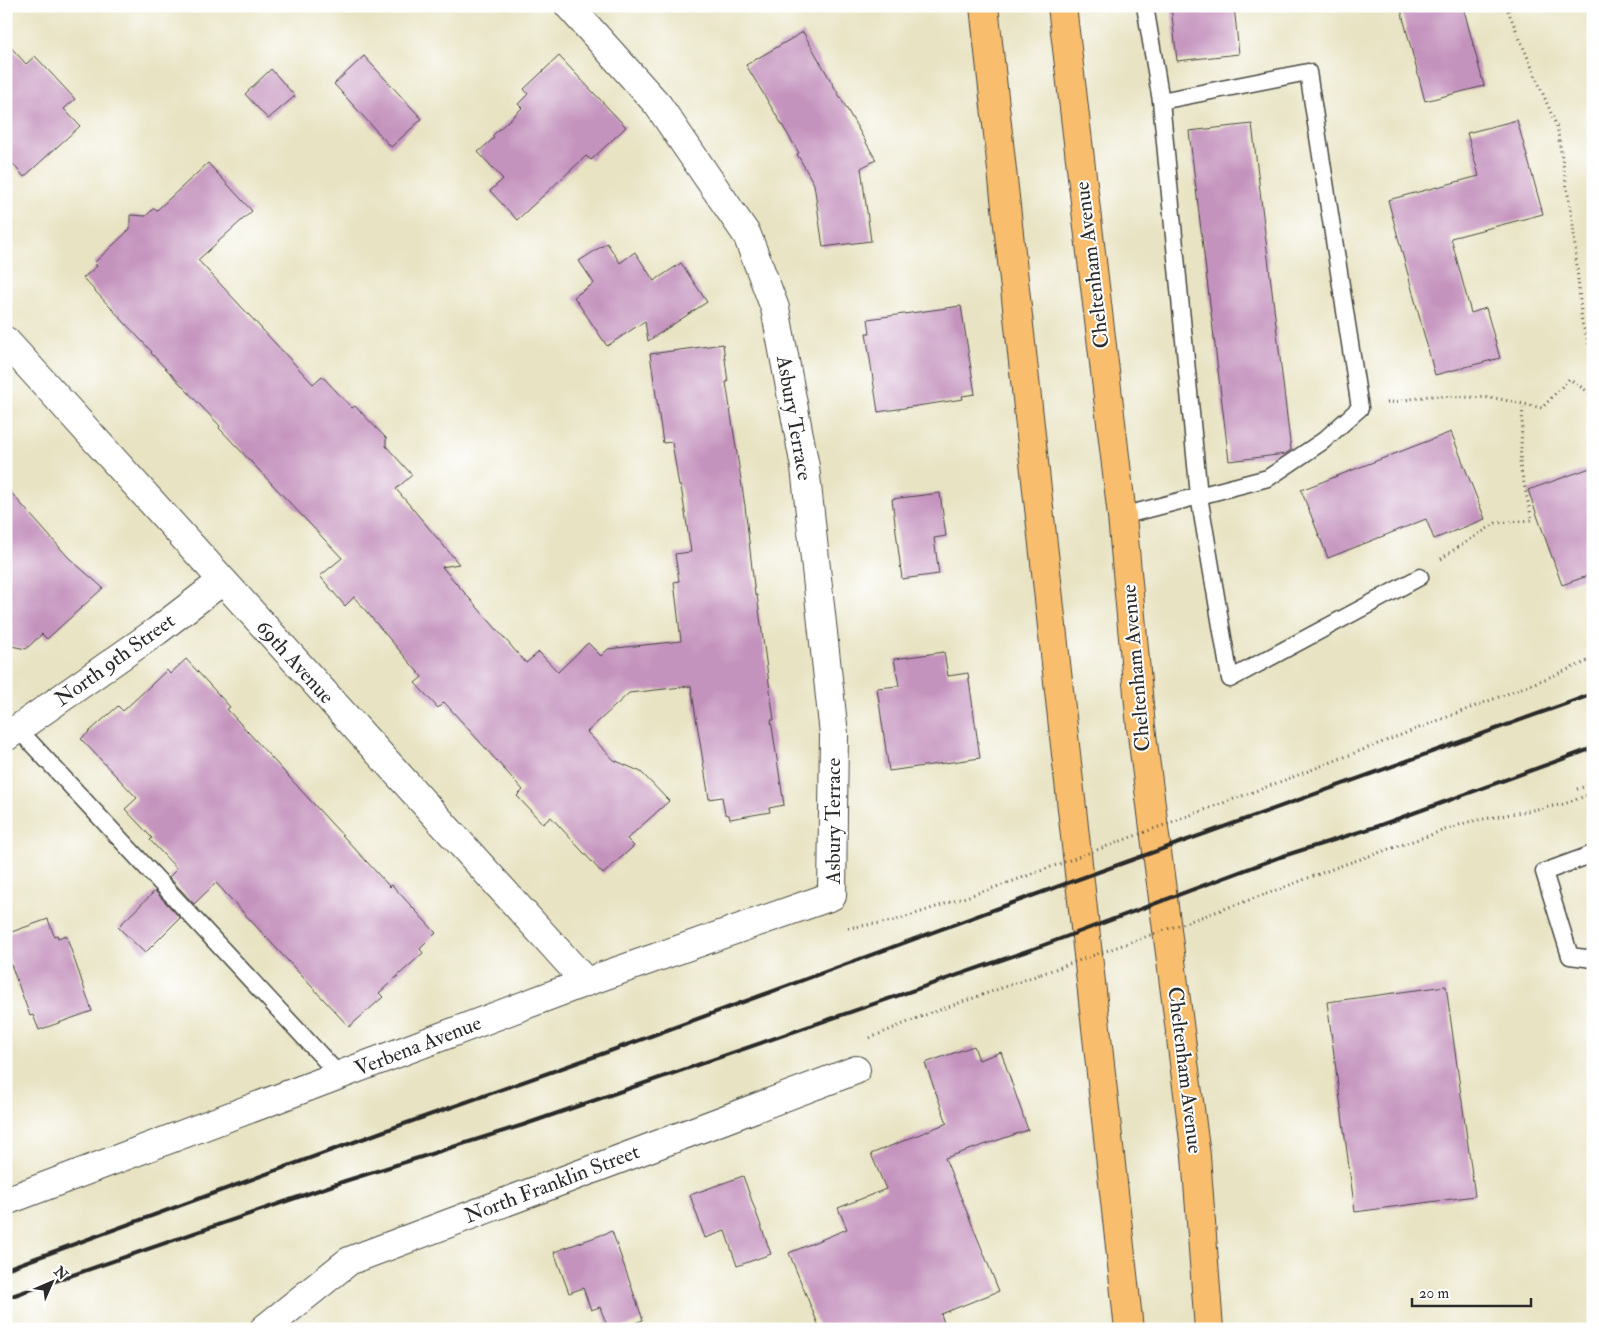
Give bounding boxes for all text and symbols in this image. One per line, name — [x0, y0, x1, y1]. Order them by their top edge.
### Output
street label: Cheltenham Avenue — [1068, 180, 1116, 350]
street label: Asbury Terrace — [770, 352, 818, 483]
street label: Cheltenham Avenue — [1115, 583, 1157, 753]
street label: North 9th Street — [50, 607, 181, 713]
street label: 69th Avenue — [250, 614, 340, 710]
street label: Asbury Terrace — [820, 758, 847, 885]
street label: Cheltenham Avenue — [1161, 985, 1209, 1155]
street label: Verbena Avenue — [351, 1009, 485, 1083]
street label: North Franklin Street — [461, 1138, 644, 1230]
north arrow — [28, 1258, 78, 1308]
text: N — [50, 1262, 72, 1284]
scale bar — [1412, 1275, 1530, 1307]
text: 20 m — [1419, 1284, 1449, 1303]

